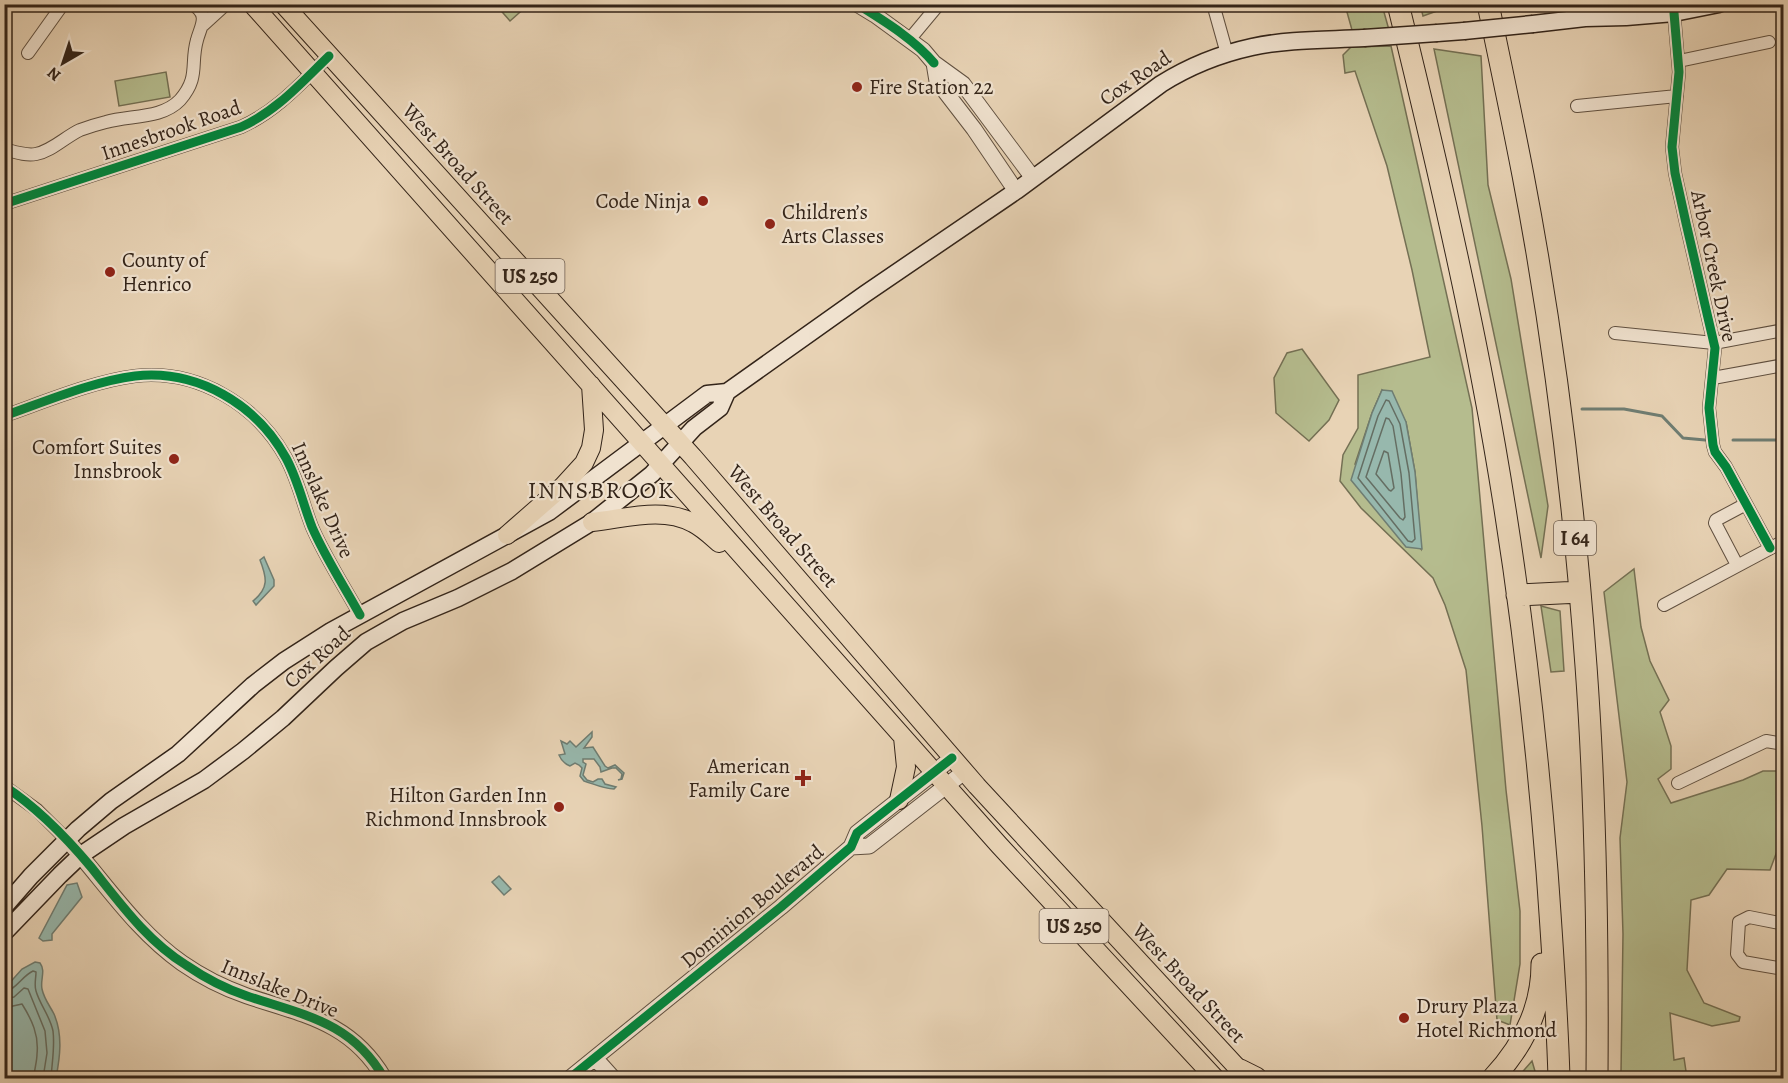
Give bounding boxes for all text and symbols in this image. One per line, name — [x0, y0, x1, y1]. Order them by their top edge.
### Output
north arrow — [33, 33, 93, 93]
street label: Cox Road — [1094, 43, 1177, 112]
text: N — [42, 61, 66, 86]
place label: Fire Station 22 — [869, 73, 993, 101]
marker: Fire Station 22 — [850, 80, 864, 94]
street label: Innesbrook Road — [97, 93, 245, 167]
street label: West Broad Street — [395, 97, 520, 231]
place label: Code Ninja — [596, 187, 691, 215]
street label: Arbor Creek Drive — [1684, 187, 1744, 344]
marker: Code Ninja — [696, 194, 710, 208]
place label: Children’s Arts Classes — [781, 198, 884, 250]
marker: Children’s Arts Classes — [763, 217, 777, 231]
place label: County of Henrico — [122, 246, 209, 298]
road number: US 250 — [496, 259, 564, 293]
marker: County of Henrico — [103, 265, 117, 279]
place label: Comfort Suites Innsbrook — [32, 433, 163, 485]
street label: Innslake Drive — [285, 437, 361, 563]
marker: Comfort Suites Innsbrook — [167, 452, 181, 466]
street label: West Broad Street — [721, 458, 844, 594]
district label: INNSBROOK — [528, 474, 674, 506]
road number: I 64 — [1554, 521, 1596, 555]
street label: Cox Road — [278, 619, 357, 694]
place label: American Family Care — [688, 752, 790, 804]
marker: American Family Care — [794, 769, 812, 787]
place label: Hilton Garden Inn Richmond Innsbrook — [365, 781, 548, 833]
marker: Hilton Garden Inn Richmond Innsbrook — [552, 800, 566, 814]
street label: Dominion Boulevard — [675, 837, 830, 974]
road number: US 250 — [1040, 909, 1108, 943]
street label: West Broad Street — [1125, 916, 1252, 1049]
street label: Innslake Drive — [217, 952, 343, 1024]
place label: Drury Plaza Hotel Richmond — [1416, 992, 1558, 1044]
marker: Drury Plaza Hotel Richmond — [1397, 1011, 1411, 1025]

